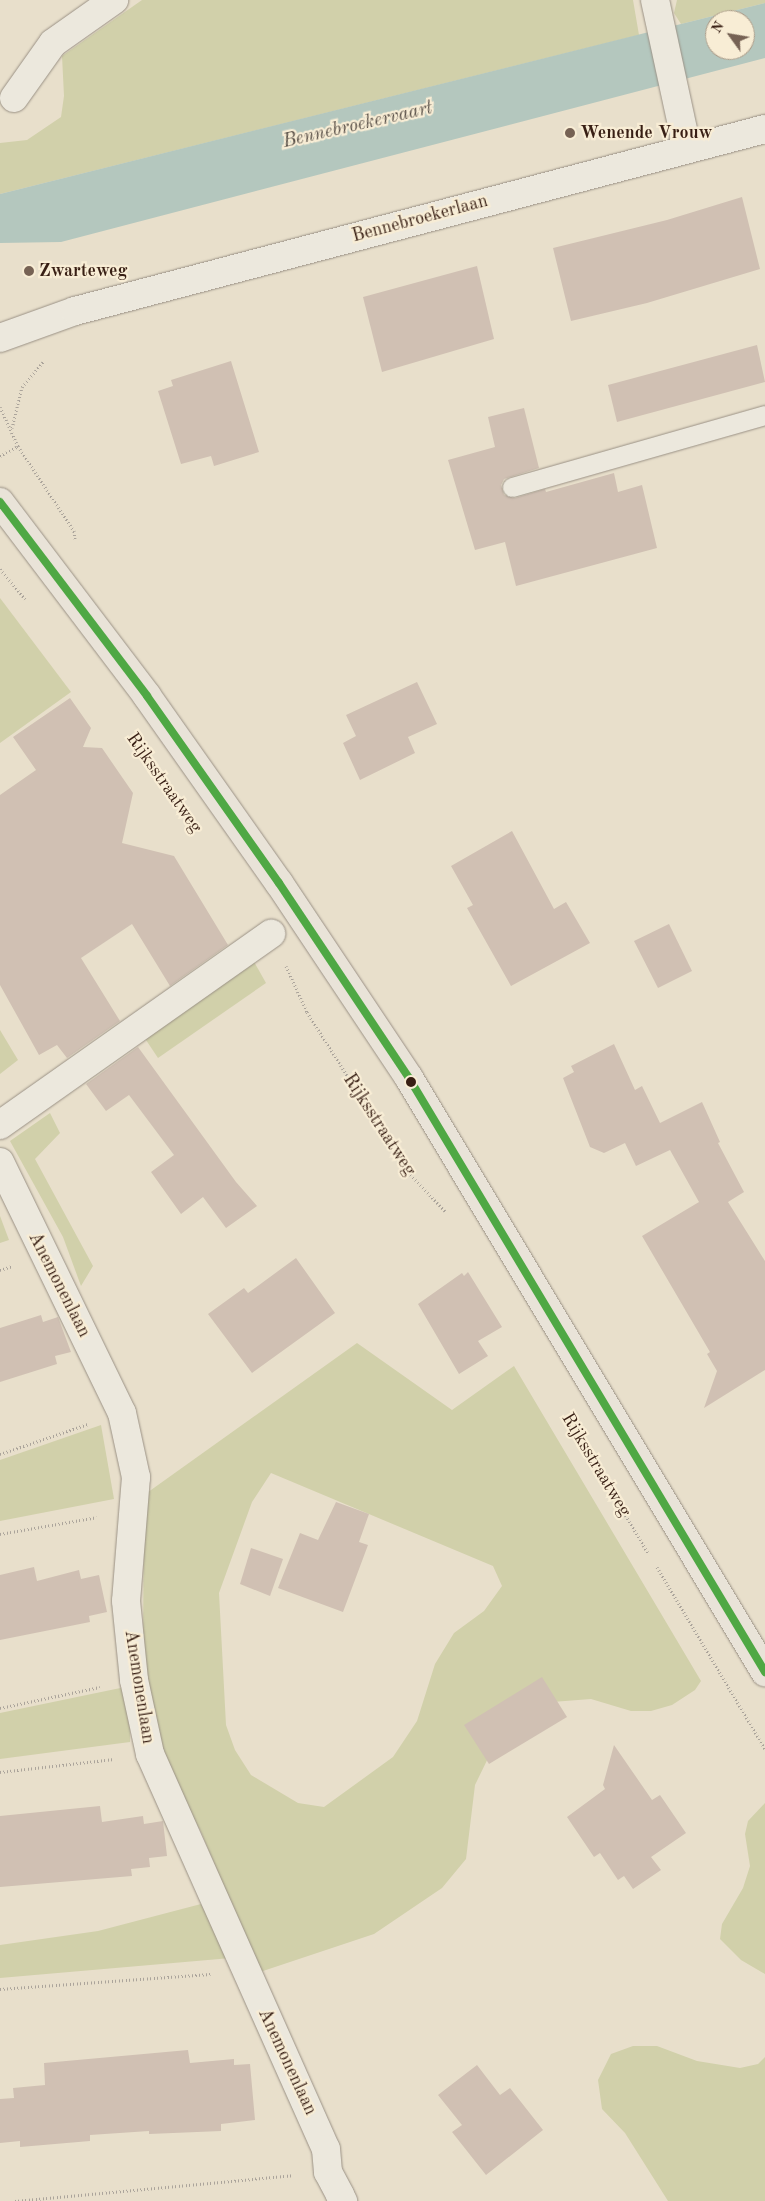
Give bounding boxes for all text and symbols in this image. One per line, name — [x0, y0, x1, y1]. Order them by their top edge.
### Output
north arrow — [705, 10, 755, 60]
text: N — [709, 19, 727, 36]
water label: Bennebroekervaart — [281, 98, 435, 154]
place label: Wenende Vrouw — [580, 122, 713, 144]
marker: Wenende Vrouw — [564, 127, 576, 139]
street label: Bennebroekerlaan — [350, 191, 490, 247]
place label: Zwarteweg — [39, 260, 127, 282]
marker: Zwarteweg — [23, 265, 35, 277]
street label: Rijksstraatweg — [121, 729, 207, 837]
street label: Rijksstraatweg — [338, 1070, 420, 1180]
unlabelled marker — [406, 1077, 416, 1087]
street label: Anemonenlaan — [23, 1229, 95, 1341]
street label: Rijksstraatweg — [557, 1409, 635, 1521]
street label: Anemonenlaan — [119, 1628, 159, 1746]
street label: Anemonenlaan — [253, 2005, 321, 2119]

